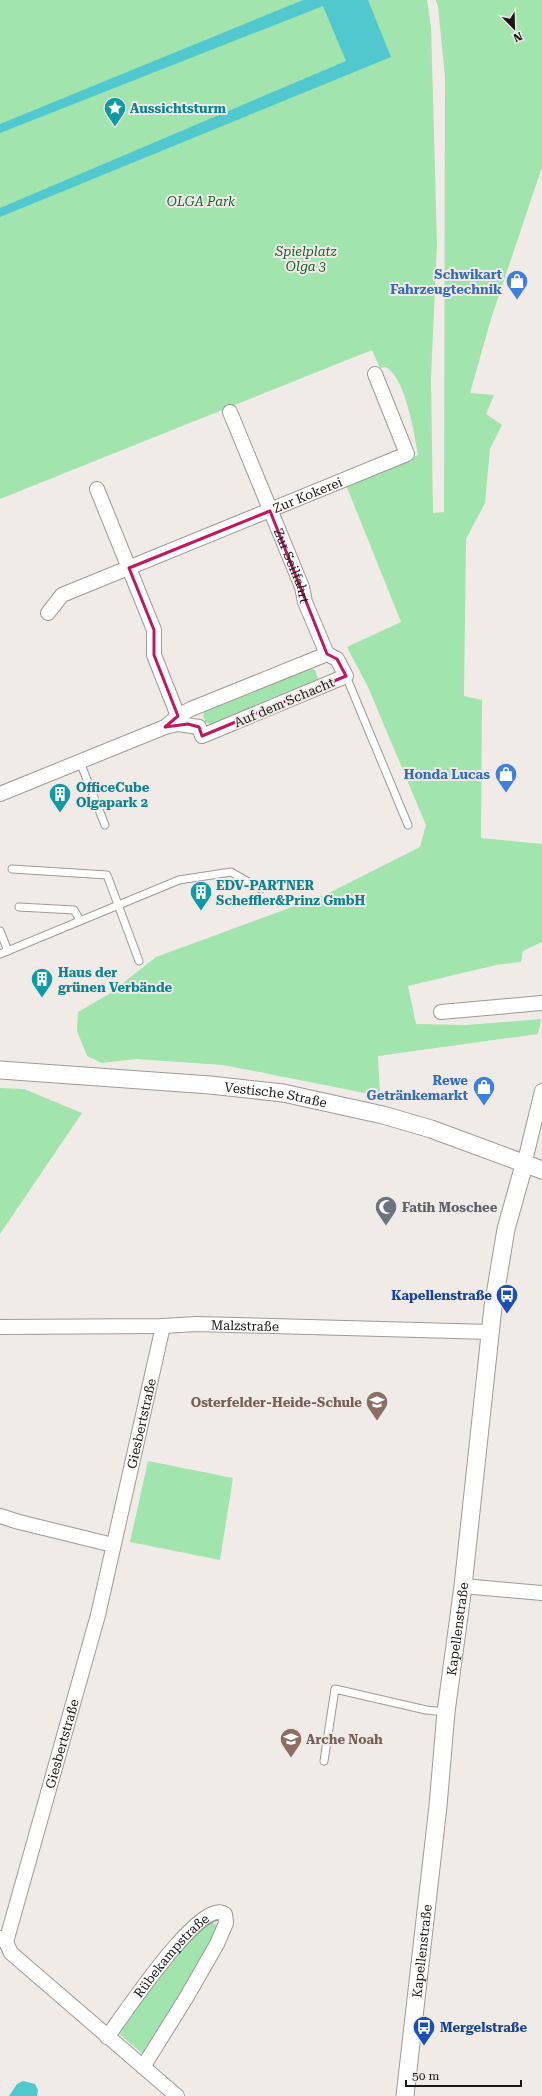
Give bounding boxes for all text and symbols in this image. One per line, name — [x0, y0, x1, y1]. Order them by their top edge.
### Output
north arrow — [494, 8, 534, 48]
text: N — [511, 29, 524, 45]
place icon: Aussichtsturm — [102, 95, 128, 128]
place label: Aussichtsturm — [130, 101, 227, 116]
park label: OLGA Park — [167, 194, 236, 209]
park label: Spielplatz Olga 3 — [274, 244, 337, 274]
place label: Schwikart Fahrzeugtechnik — [390, 267, 503, 297]
shop icon: Schwikart Fahrzeugtechnik — [504, 268, 530, 301]
street label: Zur Kokerei — [271, 474, 345, 516]
street label: Zur Seilfahrt — [271, 526, 312, 605]
street label: Auf dem Schacht — [232, 675, 337, 730]
shop icon: Honda Lucas — [493, 761, 519, 794]
place label: Honda Lucas — [404, 767, 490, 782]
place label: OfficeCube Olgapark 2 — [76, 780, 150, 810]
building icon: OfficeCube Olgapark 2 — [47, 781, 73, 814]
place label: EDV-PARTNER Scheffler&Prinz GmbH — [216, 878, 366, 908]
building icon: EDV-PARTNER Scheffler&Prinz GmbH — [188, 879, 214, 912]
place label: Haus der grünen Verbände — [57, 965, 173, 995]
building icon: Haus der grünen Verbände — [29, 966, 55, 999]
place label: Rewe Getränkemarkt — [367, 1073, 469, 1103]
shop icon: Rewe Getränkemarkt — [471, 1074, 497, 1107]
street label: Vestische Straße — [224, 1080, 328, 1110]
mosque icon: Fatih Moschee — [373, 1194, 399, 1227]
place label: Fatih Moschee — [402, 1200, 498, 1215]
bus stop icon: Kapellenstraße — [494, 1282, 520, 1315]
place label: Kapellenstraße — [391, 1288, 492, 1303]
street label: Malzstraße — [211, 1317, 279, 1334]
street label: Giesbertstraße — [124, 1377, 159, 1470]
school or university icon: Osterfelder-Heide-Schule — [364, 1389, 390, 1422]
place label: Osterfelder-Heide-Schule — [191, 1395, 362, 1410]
street label: Kapellenstraße — [444, 1582, 471, 1677]
street label: Giesbertstraße — [43, 1697, 82, 1790]
school or university icon: Arche Noah — [278, 1726, 304, 1759]
place label: Arche Noah — [306, 1732, 383, 1747]
street label: Kapellenstraße — [409, 1903, 435, 1999]
street label: Rübekampstraße — [131, 1911, 212, 2001]
bus stop icon: Mergelstraße — [411, 2014, 437, 2047]
place label: Mergelstraße — [440, 2020, 528, 2035]
scale bar — [406, 2062, 521, 2088]
text: 50 m — [412, 2069, 439, 2083]

